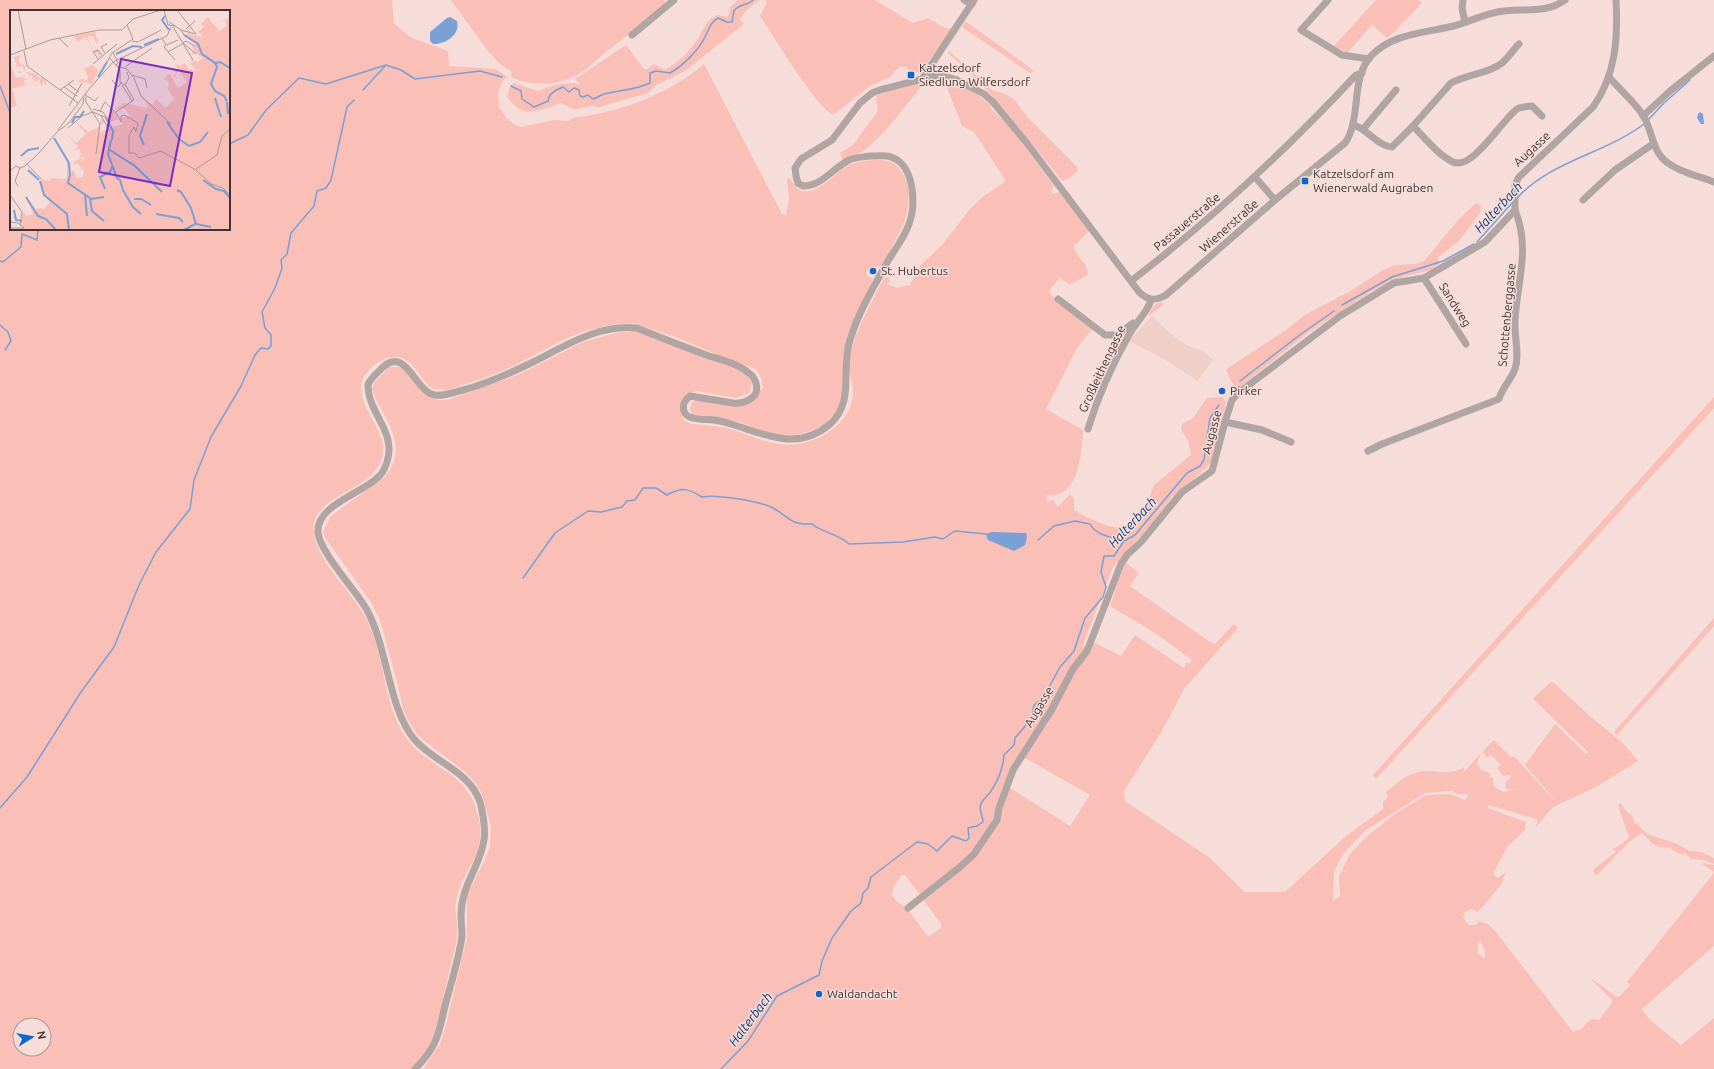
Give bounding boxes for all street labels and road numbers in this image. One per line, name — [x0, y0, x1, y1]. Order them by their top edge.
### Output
street label: Augasse — [1511, 129, 1552, 169]
street label: Passauerstraße — [1151, 190, 1222, 253]
street label: Wienerstraße — [1197, 197, 1261, 255]
street label: Schottenberggasse — [1496, 263, 1518, 367]
street label: Sandweg — [1437, 280, 1474, 329]
street label: Großleithengasse — [1076, 323, 1127, 414]
street label: Augasse — [1199, 409, 1224, 455]
street label: Augasse — [1021, 684, 1056, 729]

